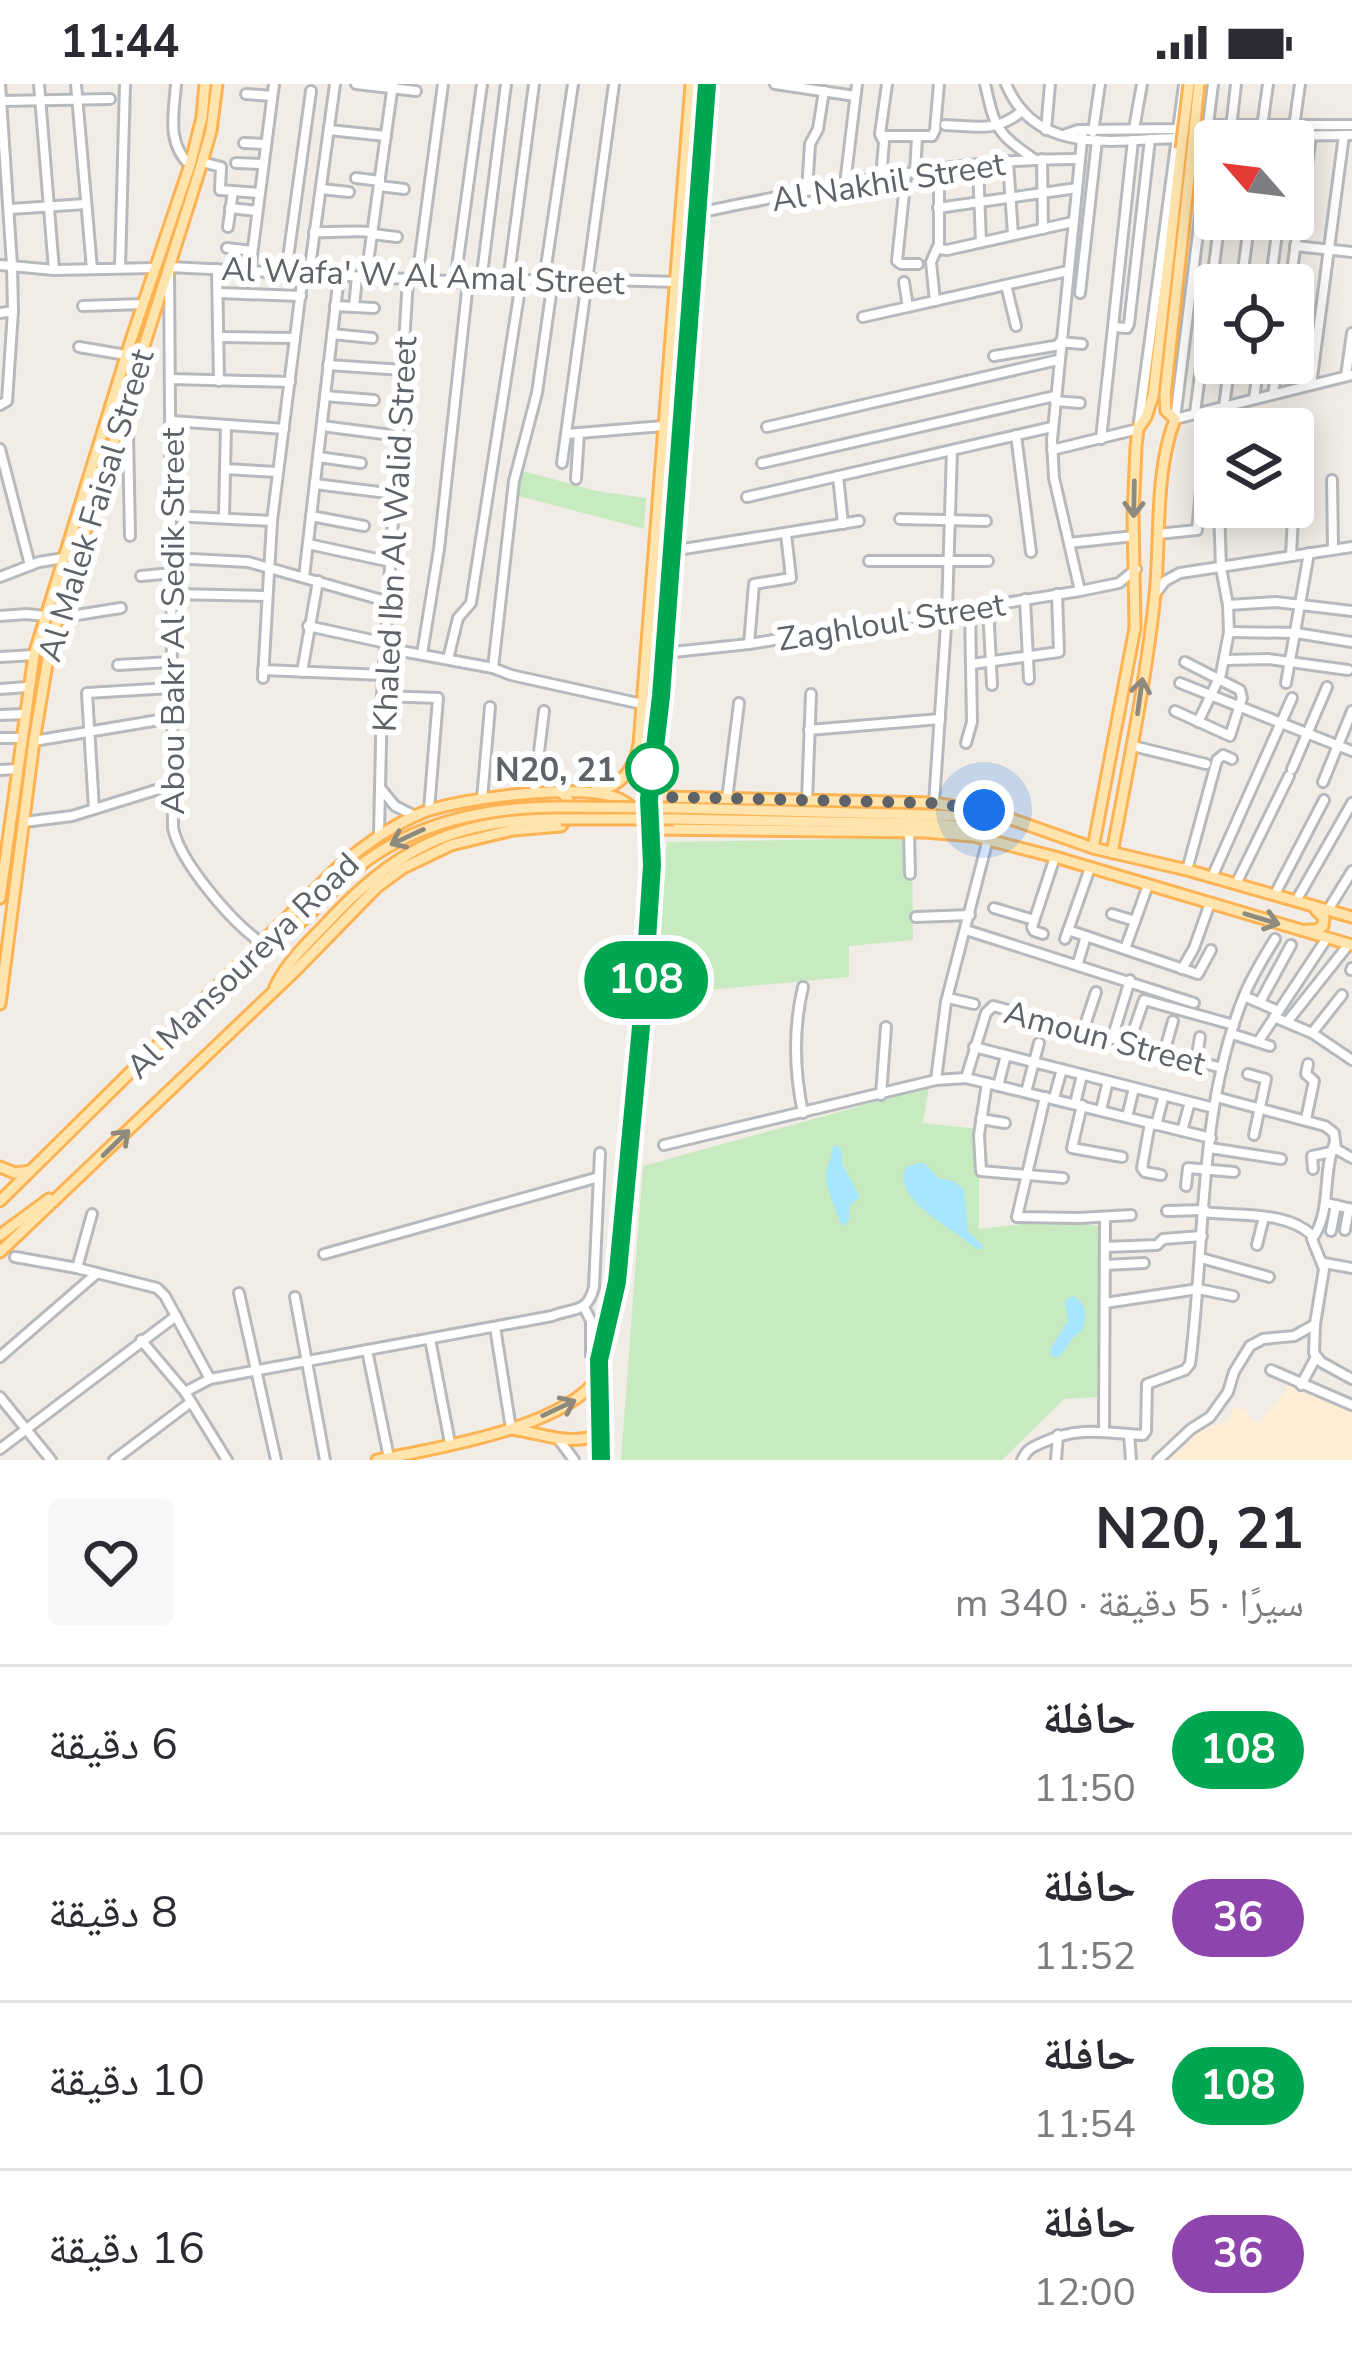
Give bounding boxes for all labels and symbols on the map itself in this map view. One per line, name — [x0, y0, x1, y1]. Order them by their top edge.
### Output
north arrow — [1194, 120, 1314, 240]
street label: Al Nakhil Street — [768, 142, 1008, 223]
street label: Al Wafa' W Al Amal Street — [221, 247, 626, 306]
street label: Khaled Ibn Al Walid Street — [363, 335, 428, 733]
street label: Al Malek Faisal Street — [27, 343, 166, 667]
street label: Abou Bakr Al Sedik Street — [151, 427, 196, 815]
one-way arrow — [1123, 479, 1145, 518]
street label: Zaghloul Street — [774, 582, 1008, 663]
one-way arrow — [1129, 678, 1152, 717]
marker: N20, 21 — [627, 744, 677, 794]
place label: N20, 21 — [495, 748, 616, 793]
your location — [954, 780, 1014, 840]
one-way arrow — [390, 827, 426, 849]
street label: Al Mansoureya Road — [117, 843, 369, 1089]
one-way arrow — [1242, 909, 1280, 931]
line badge: 108 — [577, 941, 715, 1019]
street label: Amoun Street — [999, 990, 1211, 1087]
one-way arrow — [100, 1130, 130, 1158]
one-way arrow — [540, 1396, 576, 1418]

